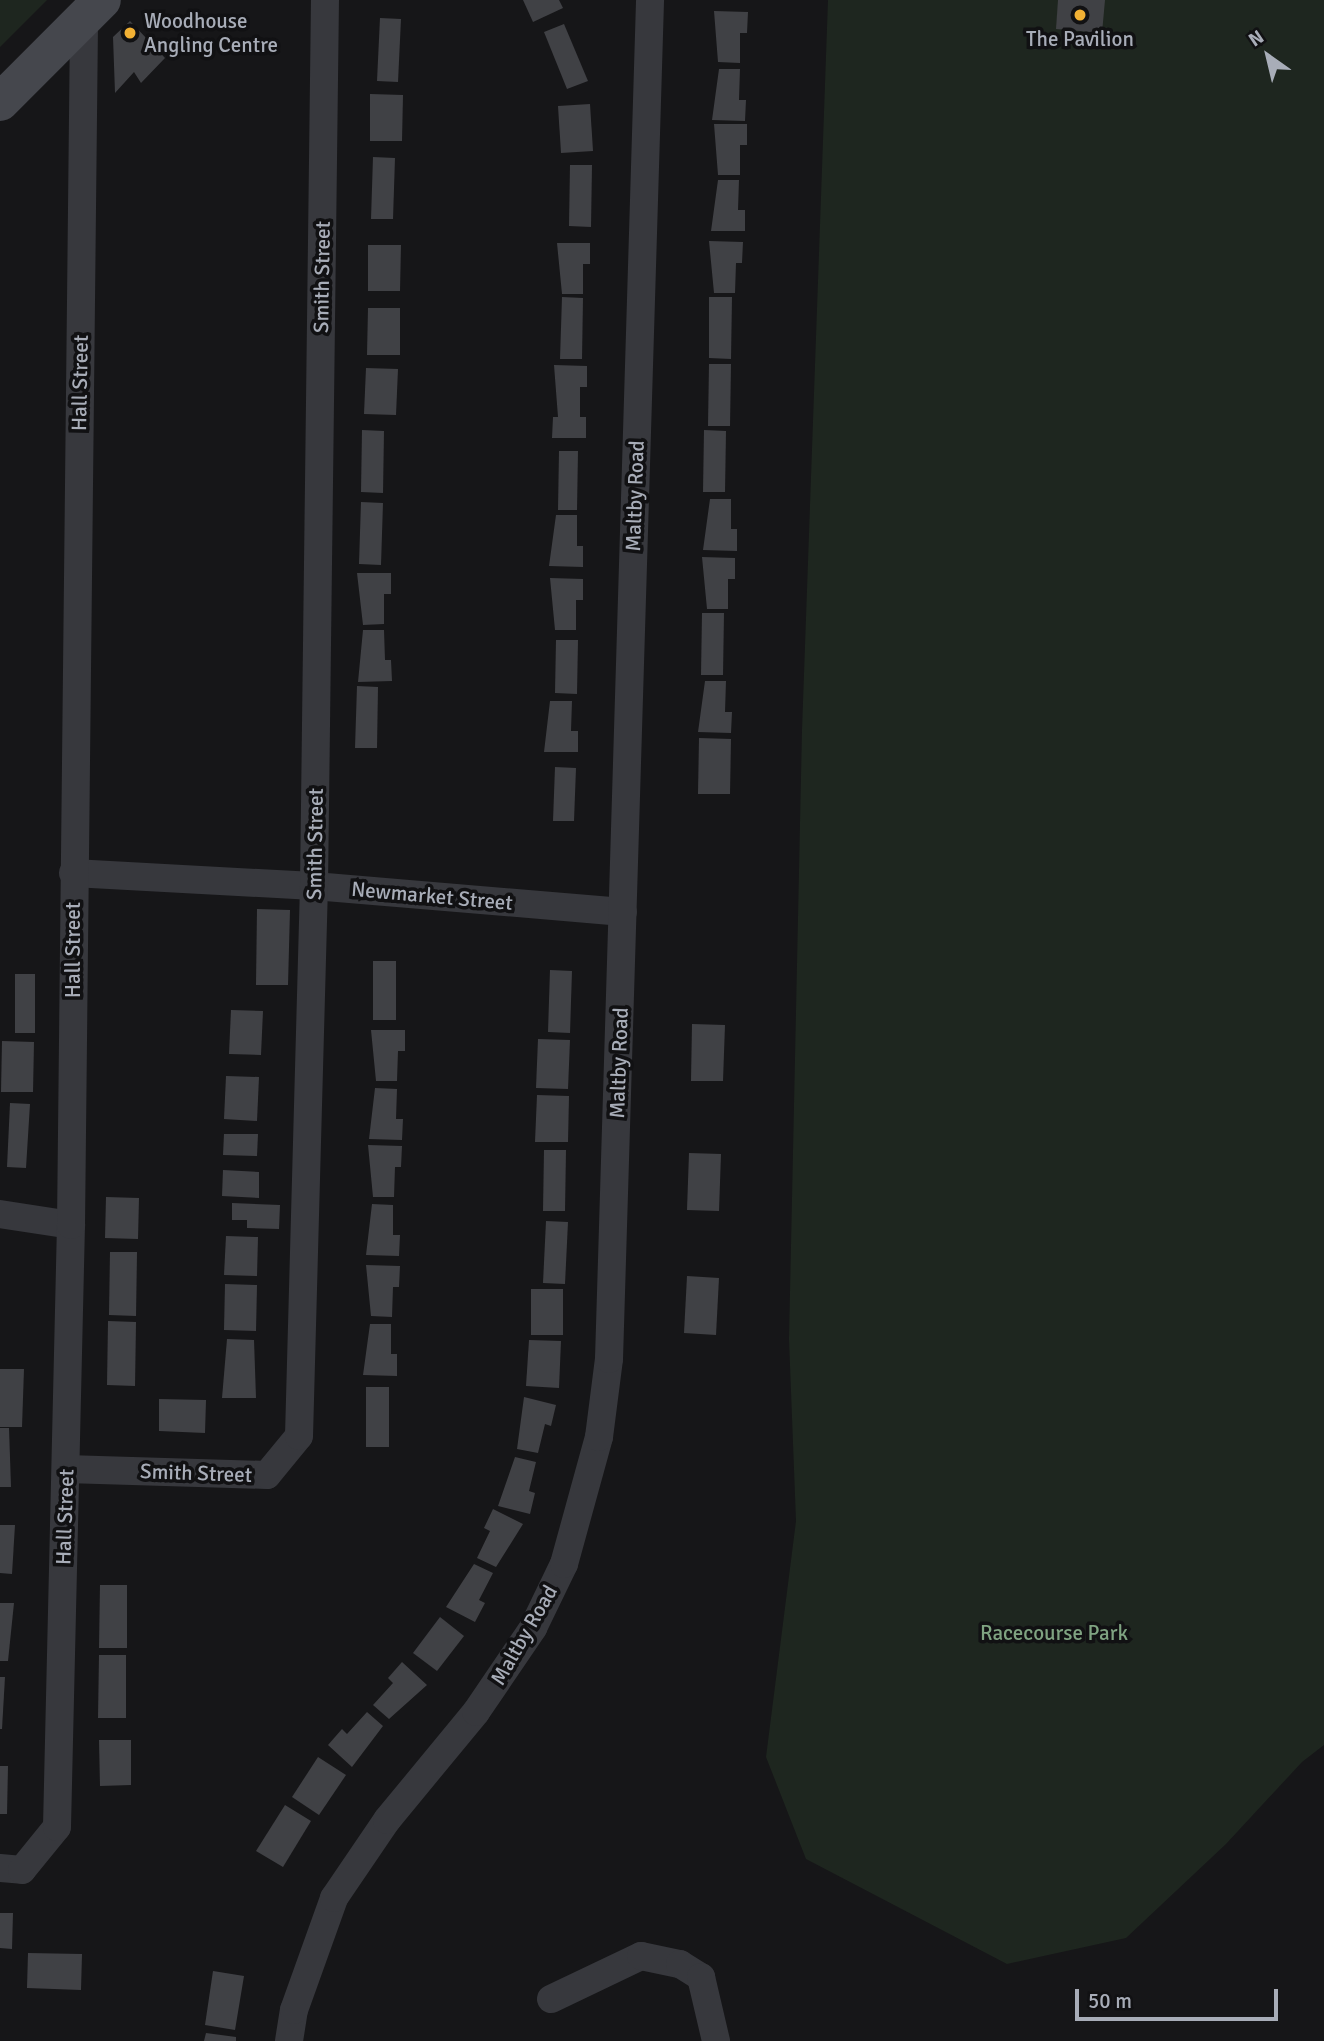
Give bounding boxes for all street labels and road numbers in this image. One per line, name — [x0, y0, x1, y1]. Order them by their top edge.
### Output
street label: Smith Street — [308, 221, 336, 333]
street label: Hall Street — [67, 335, 93, 431]
street label: Maltby Road — [620, 440, 650, 552]
street label: Smith Street — [301, 788, 329, 900]
street label: Newmarket Street — [350, 876, 514, 916]
street label: Hall Street — [60, 902, 86, 998]
street label: Maltby Road — [604, 1007, 634, 1119]
street label: Smith Street — [140, 1458, 252, 1488]
street label: Hall Street — [51, 1468, 79, 1566]
street label: Maltby Road — [485, 1581, 563, 1689]

